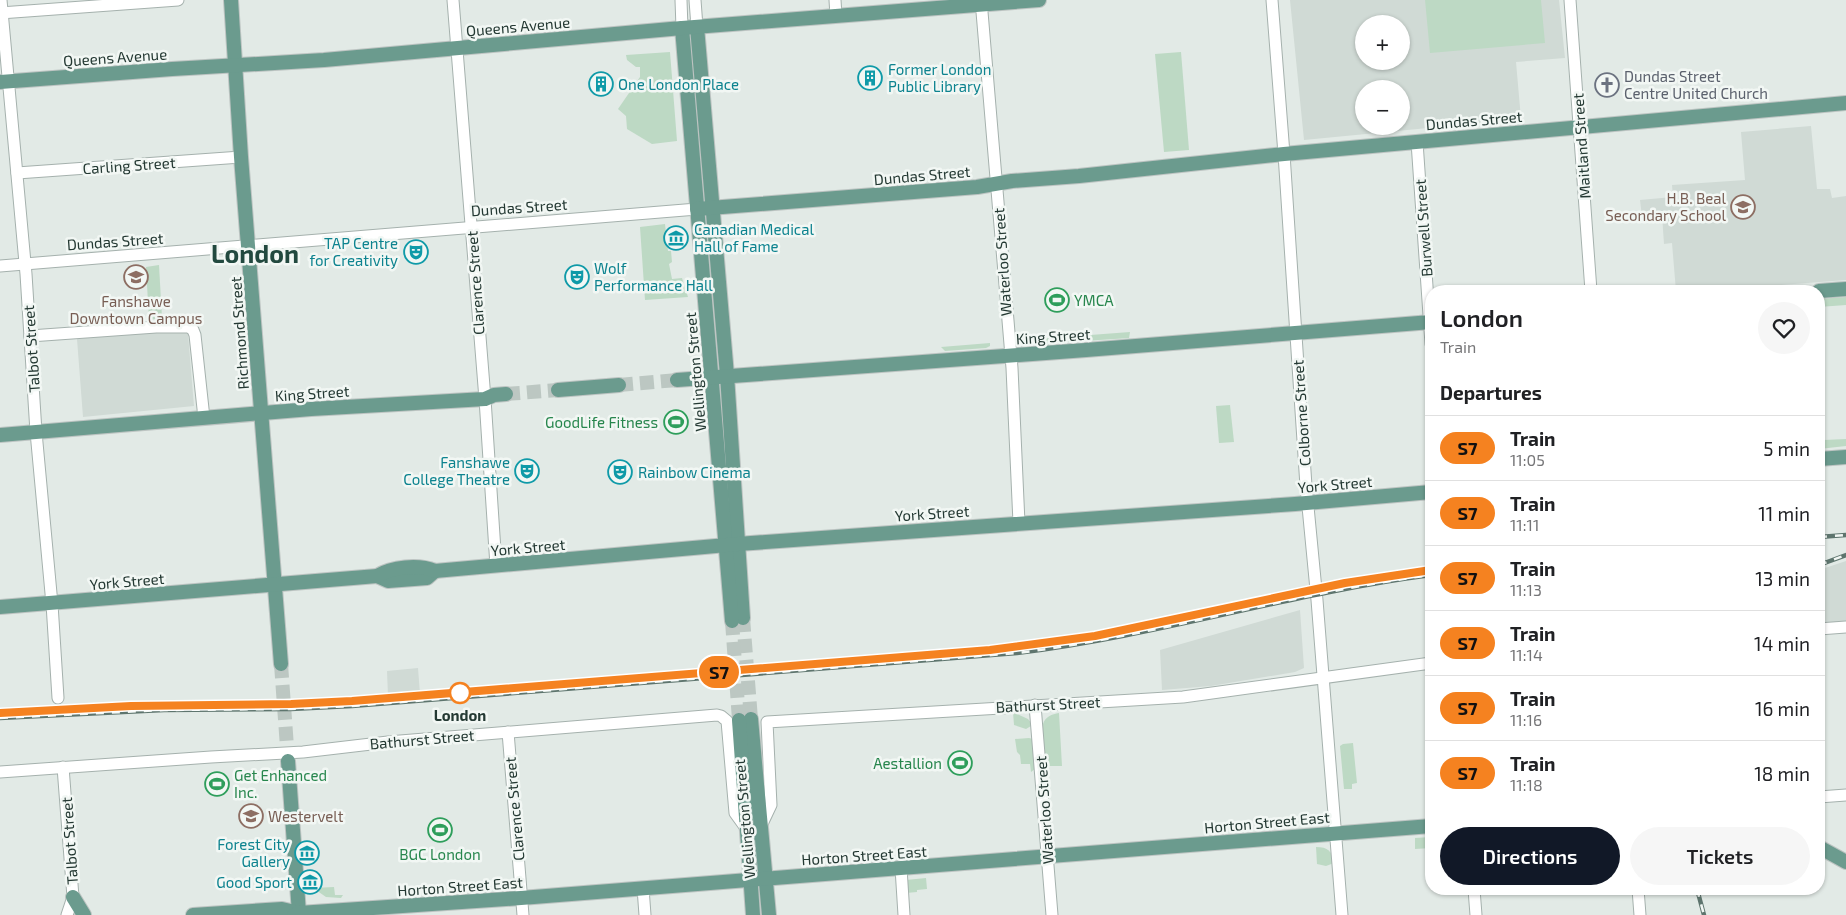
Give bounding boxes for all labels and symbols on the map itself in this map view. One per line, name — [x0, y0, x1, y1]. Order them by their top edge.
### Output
street label: Queens Avenue — [465, 12, 571, 41]
street label: Queens Avenue — [62, 44, 168, 71]
place label: Former London Public Library — [888, 60, 991, 95]
building icon: Former London Public Library — [857, 65, 883, 91]
place label: Dundas Street Centre United Church — [1624, 67, 1768, 102]
building icon: One London Place — [588, 71, 614, 97]
church icon: Dundas Street Centre United Church — [1594, 72, 1620, 98]
place label: One London Place — [618, 75, 739, 93]
street label: Maitland Street — [1568, 92, 1594, 199]
street label: Dundas Street — [1425, 107, 1523, 133]
street label: Carling Street — [82, 153, 176, 177]
street label: Dundas Street — [873, 162, 971, 188]
street label: Burwell Street — [1411, 178, 1435, 277]
place label: H.B. Beal Secondary School — [1605, 189, 1727, 224]
school or university icon: H.B. Beal Secondary School — [1730, 194, 1756, 220]
street label: Dundas Street — [470, 195, 568, 219]
street label: Waterloo Street — [989, 207, 1015, 317]
place label: Canadian Medical Hall of Fame — [694, 220, 814, 255]
museum icon: Canadian Medical Hall of Fame — [663, 225, 689, 251]
street label: Dundas Street — [66, 229, 164, 253]
street label: Clarence Street — [462, 230, 488, 336]
place label: TAP Centre for Creativity — [309, 234, 398, 269]
district label: London — [211, 238, 299, 268]
theatre icon: TAP Centre for Creativity — [403, 239, 429, 265]
place label: Wolf Performance Hall — [594, 259, 713, 294]
school or university icon: Fanshawe Downtown Campus — [123, 264, 149, 290]
theatre icon: Wolf Performance Hall — [564, 264, 590, 290]
street label: Richmond Street — [226, 276, 252, 390]
sports icon: YMCA — [1044, 287, 1070, 313]
place label: YMCA — [1074, 291, 1114, 309]
place label: Fanshawe Downtown Campus — [70, 292, 202, 327]
street label: Talbot Street — [19, 304, 43, 393]
street label: Wellington Street — [681, 311, 709, 432]
street label: King Street — [1015, 324, 1091, 348]
street label: Colborne Street — [1288, 359, 1314, 467]
street label: King Street — [274, 381, 350, 405]
sports icon: GoodLife Fitness — [663, 409, 689, 435]
place label: GoodLife Fitness — [545, 413, 658, 431]
place label: Fanshawe College Theatre — [403, 453, 510, 488]
theatre icon: Fanshawe College Theatre — [514, 458, 540, 484]
theatre icon: Rainbow Cinema — [607, 459, 633, 485]
place label: Rainbow Cinema — [638, 463, 751, 481]
street label: York Street — [1297, 472, 1373, 496]
street label: York Street — [894, 501, 970, 525]
street label: York Street — [490, 535, 566, 559]
street label: York Street — [89, 569, 165, 593]
line badge: S7 — [696, 656, 742, 688]
marker: London — [449, 682, 471, 704]
street label: Bathurst Street — [995, 692, 1101, 716]
place label: London — [434, 706, 486, 724]
street label: Bathurst Street — [369, 725, 475, 753]
sports icon: Aestallion — [947, 750, 973, 776]
place label: Aestallion — [873, 754, 942, 772]
street label: Waterloo Street — [1031, 755, 1057, 865]
street label: Clarence Street — [500, 756, 528, 862]
street label: Wellington Street — [730, 758, 758, 879]
place label: Get Enhanced Inc. — [234, 766, 327, 801]
sports icon: Get Enhanced Inc. — [204, 771, 230, 797]
street label: Talbot Street — [57, 796, 81, 885]
school or university icon: Westervelt — [238, 803, 264, 829]
place label: Westervelt — [268, 807, 344, 825]
street label: Horton Street East — [1204, 808, 1331, 836]
sports icon: BGC London — [427, 817, 453, 843]
place label: Forest City Gallery — [217, 835, 290, 870]
museum icon: Forest City Gallery — [294, 840, 320, 866]
street label: Horton Street East — [801, 842, 928, 868]
place label: BGC London — [399, 845, 481, 863]
museum icon: Good Sport — [297, 869, 323, 895]
place label: Good Sport — [216, 873, 292, 891]
street label: Horton Street East — [397, 873, 524, 899]

